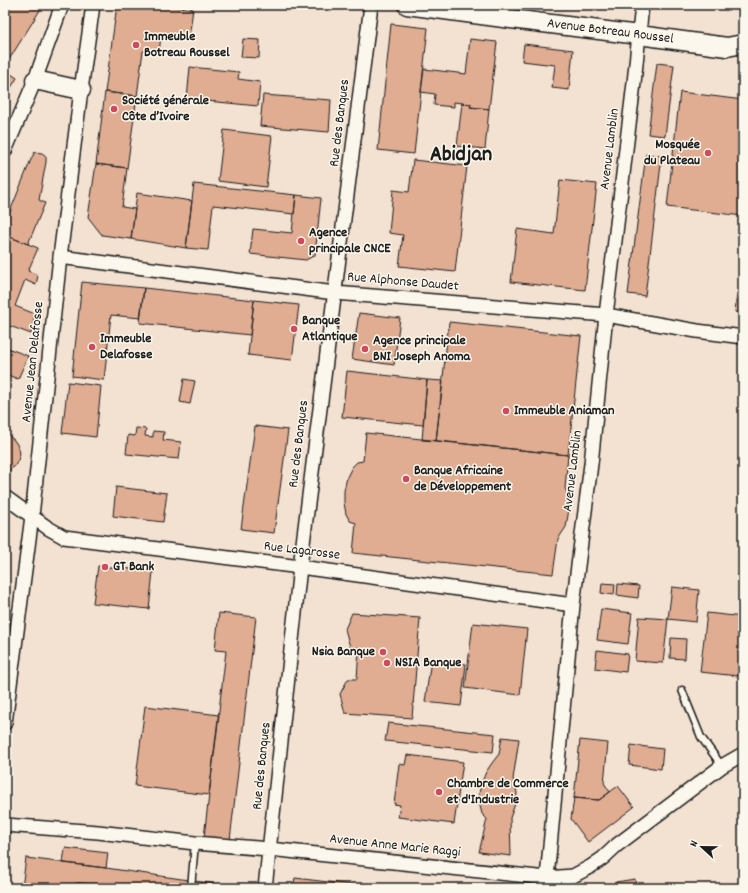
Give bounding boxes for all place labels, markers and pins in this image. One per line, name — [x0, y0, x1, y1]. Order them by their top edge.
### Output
place label: Immeuble Botreau Roussel — [144, 27, 230, 63]
marker: Immeuble Botreau Roussel — [131, 40, 141, 50]
place label: Société générale Côte d’Ivoire — [122, 91, 209, 127]
marker: Société générale Côte d’Ivoire — [109, 104, 119, 114]
place label: Mosquée du Plateau — [644, 135, 700, 171]
marker: Mosquée du Plateau — [703, 148, 713, 158]
place label: Agence principale CNCE — [309, 223, 391, 259]
marker: Agence principale CNCE — [296, 236, 306, 246]
place label: Banque Atlantique — [302, 311, 357, 347]
marker: Banque Atlantique — [289, 324, 299, 334]
place label: Immeuble Delafosse — [100, 329, 152, 365]
place label: Agence principale BNI Joseph Anoma — [373, 331, 472, 367]
marker: Immeuble Delafosse — [87, 342, 97, 352]
marker: Agence principale BNI Joseph Anoma — [360, 344, 370, 354]
place label: Immeuble Aniaman — [514, 401, 615, 421]
marker: Immeuble Aniaman — [501, 406, 511, 416]
place label: Banque Africaine de Développement — [414, 461, 512, 497]
marker: Banque Africaine de Développement — [401, 474, 411, 484]
place label: GT Bank — [113, 557, 155, 577]
marker: GT Bank — [100, 562, 110, 572]
place label: Nsia Banque — [312, 642, 375, 662]
marker: Nsia Banque — [378, 647, 388, 657]
place label: NSIA Banque — [395, 653, 461, 673]
marker: NSIA Banque — [382, 658, 392, 668]
place label: Chambre de Commerce et d'Industrie — [447, 774, 569, 810]
marker: Chambre de Commerce et d'Industrie — [434, 787, 444, 797]

